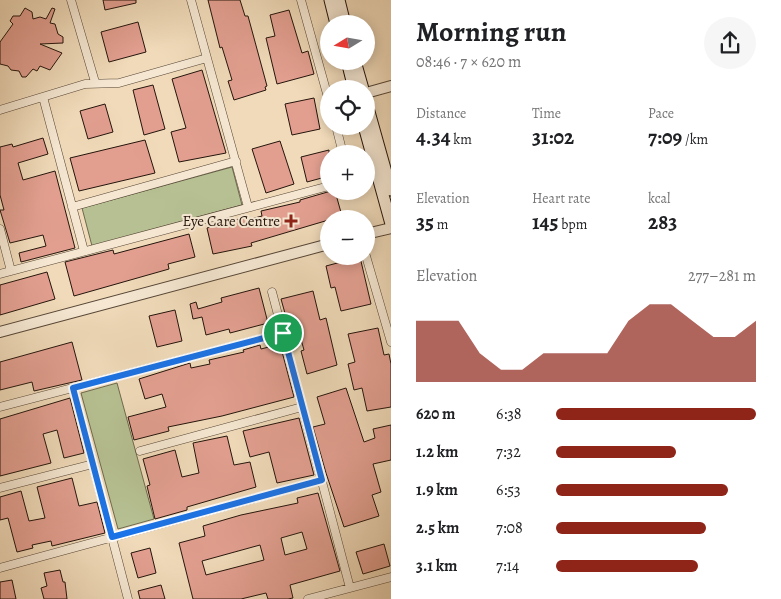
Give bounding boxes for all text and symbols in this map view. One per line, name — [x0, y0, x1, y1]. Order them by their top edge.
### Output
text: Morning run — [416, 13, 566, 51]
north arrow — [320, 15, 375, 70]
map controls — [320, 15, 375, 265]
button: share — [704, 17, 756, 69]
text: 08:46 · 7 × 620 m — [416, 51, 521, 73]
button: locate — [320, 80, 375, 135]
text: Distance — [416, 104, 466, 123]
text: Time — [532, 104, 561, 123]
text: Pace — [648, 104, 674, 123]
text: 4.34 — [416, 123, 451, 151]
text: 31:02 — [532, 123, 574, 151]
text: 7:09 — [648, 123, 682, 151]
text: km — [451, 130, 472, 149]
text: /km — [682, 130, 708, 149]
button: + — [320, 145, 375, 200]
text: Elevation — [416, 189, 470, 208]
text: Heart rate — [532, 189, 590, 208]
text: kcal — [648, 189, 670, 208]
text: 35 — [416, 208, 434, 236]
text: 145 — [532, 208, 558, 236]
text: 283 — [648, 208, 677, 236]
button: − — [320, 210, 375, 265]
place label: Eye Care Centre — [182, 211, 280, 231]
marker: Eye Care Centre — [284, 214, 298, 228]
text: m — [434, 215, 448, 234]
text: bpm — [558, 215, 587, 234]
text: Elevation — [416, 265, 477, 287]
text: 277–281 m — [688, 265, 756, 287]
pin — [262, 312, 304, 354]
icon: arrive — [269, 319, 297, 347]
text: 620 m — [416, 403, 455, 425]
text: 6:38 — [496, 403, 522, 425]
text: 1.2 km — [416, 441, 458, 463]
text: 7:32 — [496, 441, 521, 463]
text: 1.9 km — [416, 479, 458, 501]
text: 6:53 — [496, 479, 521, 501]
text: 2.5 km — [416, 517, 459, 539]
text: 7:08 — [496, 517, 523, 539]
text: 3.1 km — [416, 555, 457, 577]
text: 7:14 — [496, 555, 519, 577]

